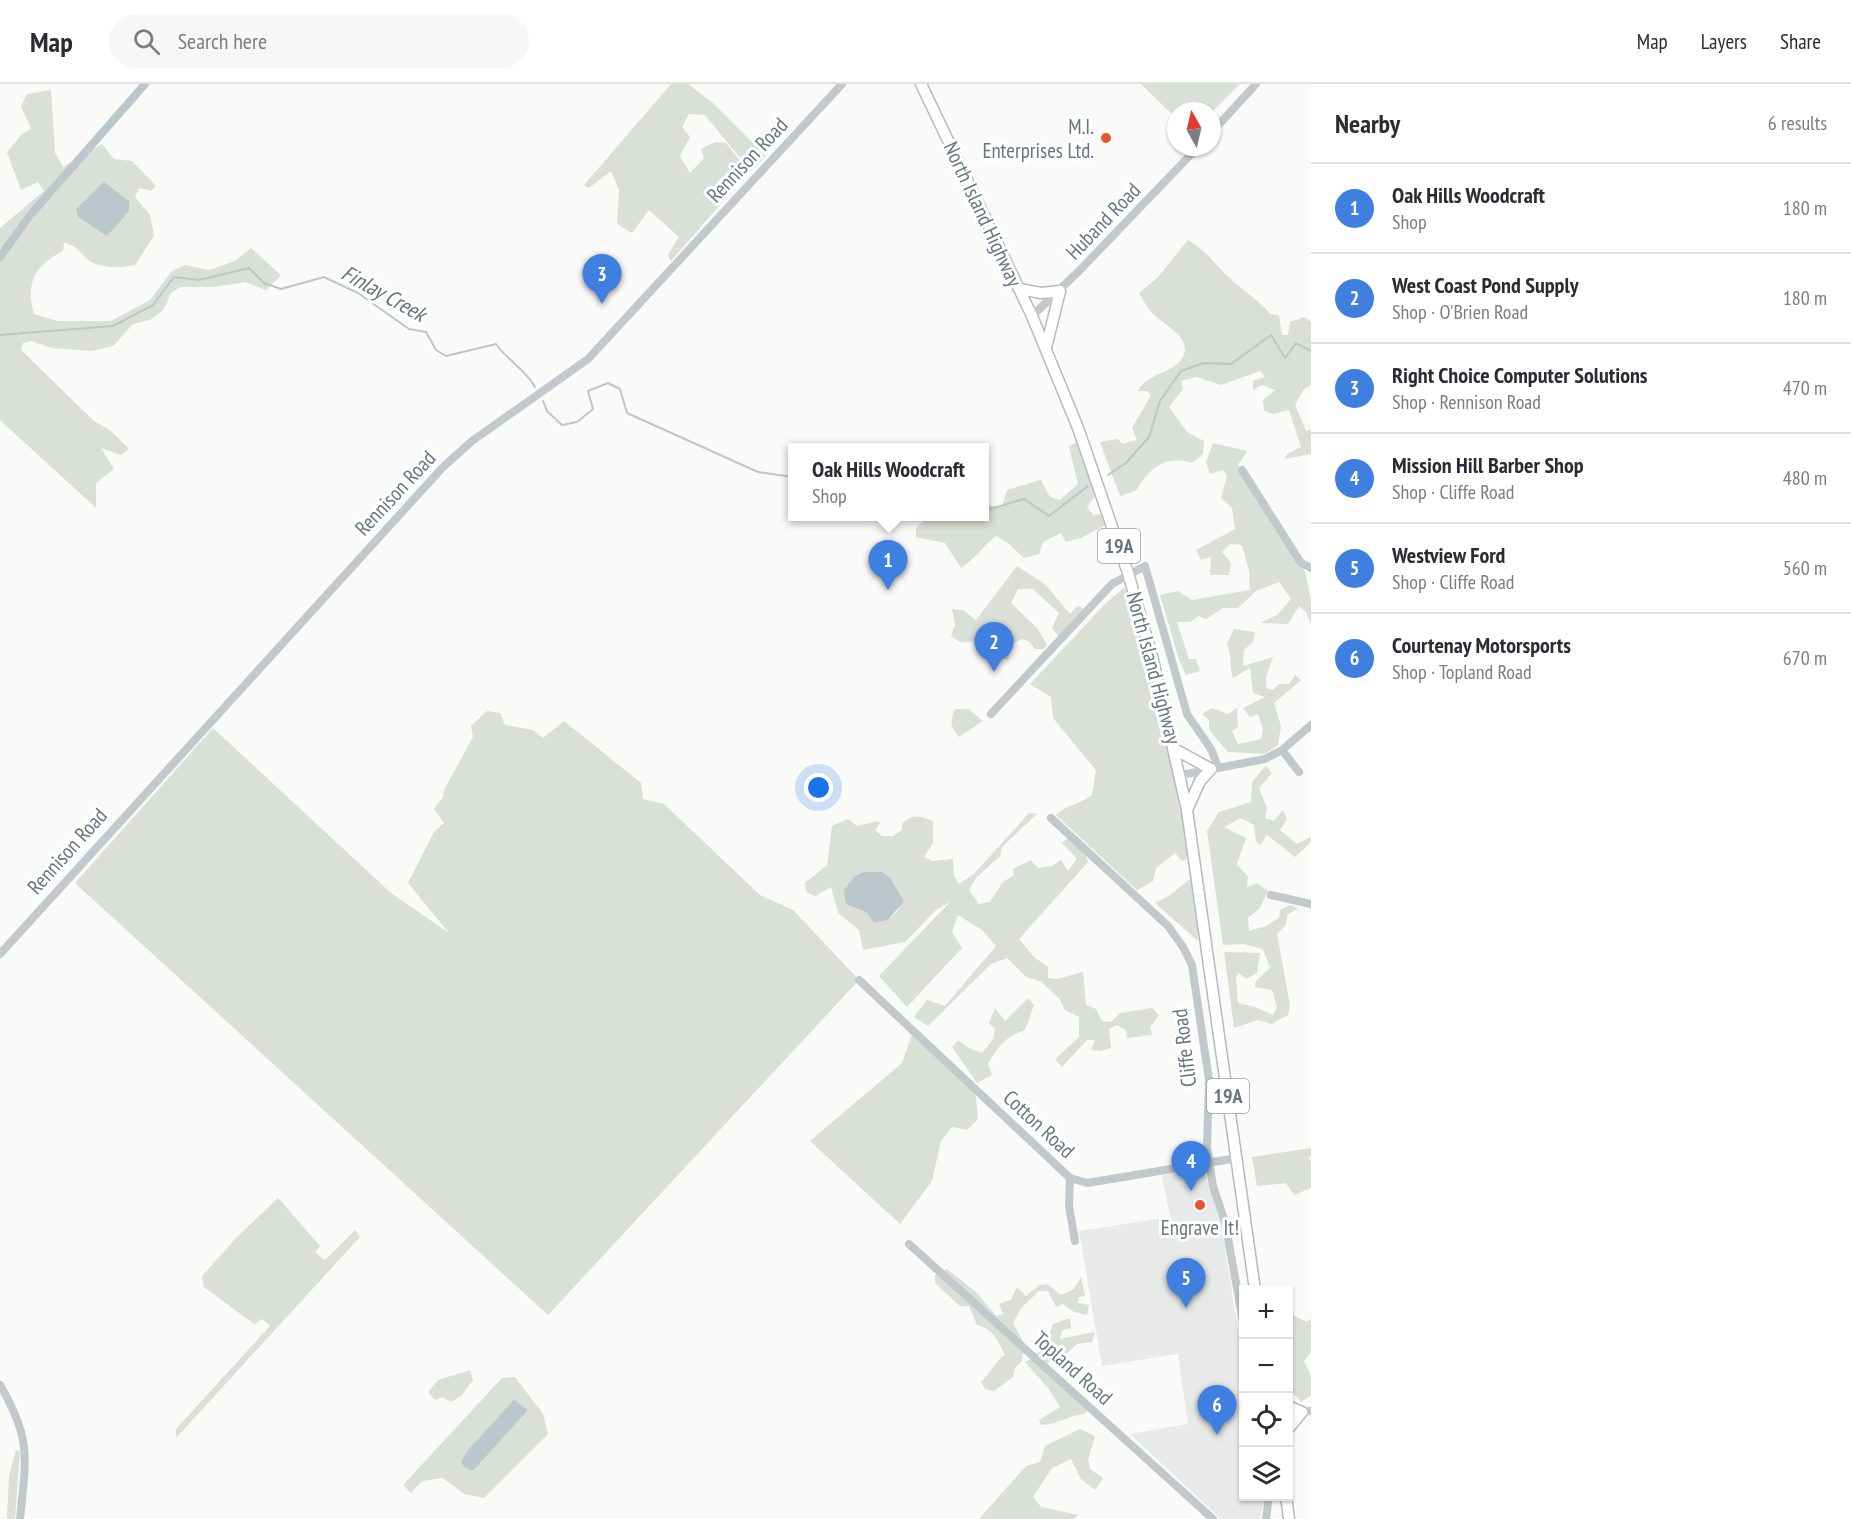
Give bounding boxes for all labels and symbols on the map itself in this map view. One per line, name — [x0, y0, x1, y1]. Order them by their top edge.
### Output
north arrow — [1167, 102, 1221, 156]
street label: Rennison Road — [701, 112, 793, 208]
place label: M.I. Enterprises Ltd. — [982, 113, 1094, 164]
marker: M.I. Enterprises Ltd. — [1099, 131, 1113, 145]
street label: North Island Highway — [938, 137, 1028, 291]
street label: Huband Road — [1060, 177, 1146, 265]
pin: 3 — [582, 254, 622, 304]
water label: Finlay Creek — [337, 258, 433, 329]
street label: Rennison Road — [349, 445, 441, 541]
road number: 19A — [1098, 529, 1140, 563]
pin: 1 — [868, 540, 908, 590]
street label: North Island Highway — [1121, 589, 1187, 747]
pin: 2 — [974, 622, 1014, 672]
your location — [804, 773, 833, 802]
street label: Rennison Road — [21, 802, 113, 900]
street label: Cliffe Road — [1166, 1007, 1202, 1089]
road number: 19A — [1207, 1079, 1249, 1113]
street label: Cotton Road — [998, 1084, 1080, 1164]
pin: 4 — [1172, 1142, 1210, 1191]
marker: Engrave It! — [1193, 1198, 1207, 1212]
place label: Engrave It! — [1161, 1214, 1239, 1241]
pin: 5 — [1166, 1258, 1206, 1308]
street label: Topland Road — [1028, 1325, 1118, 1411]
pin: 6 — [1198, 1386, 1236, 1435]

